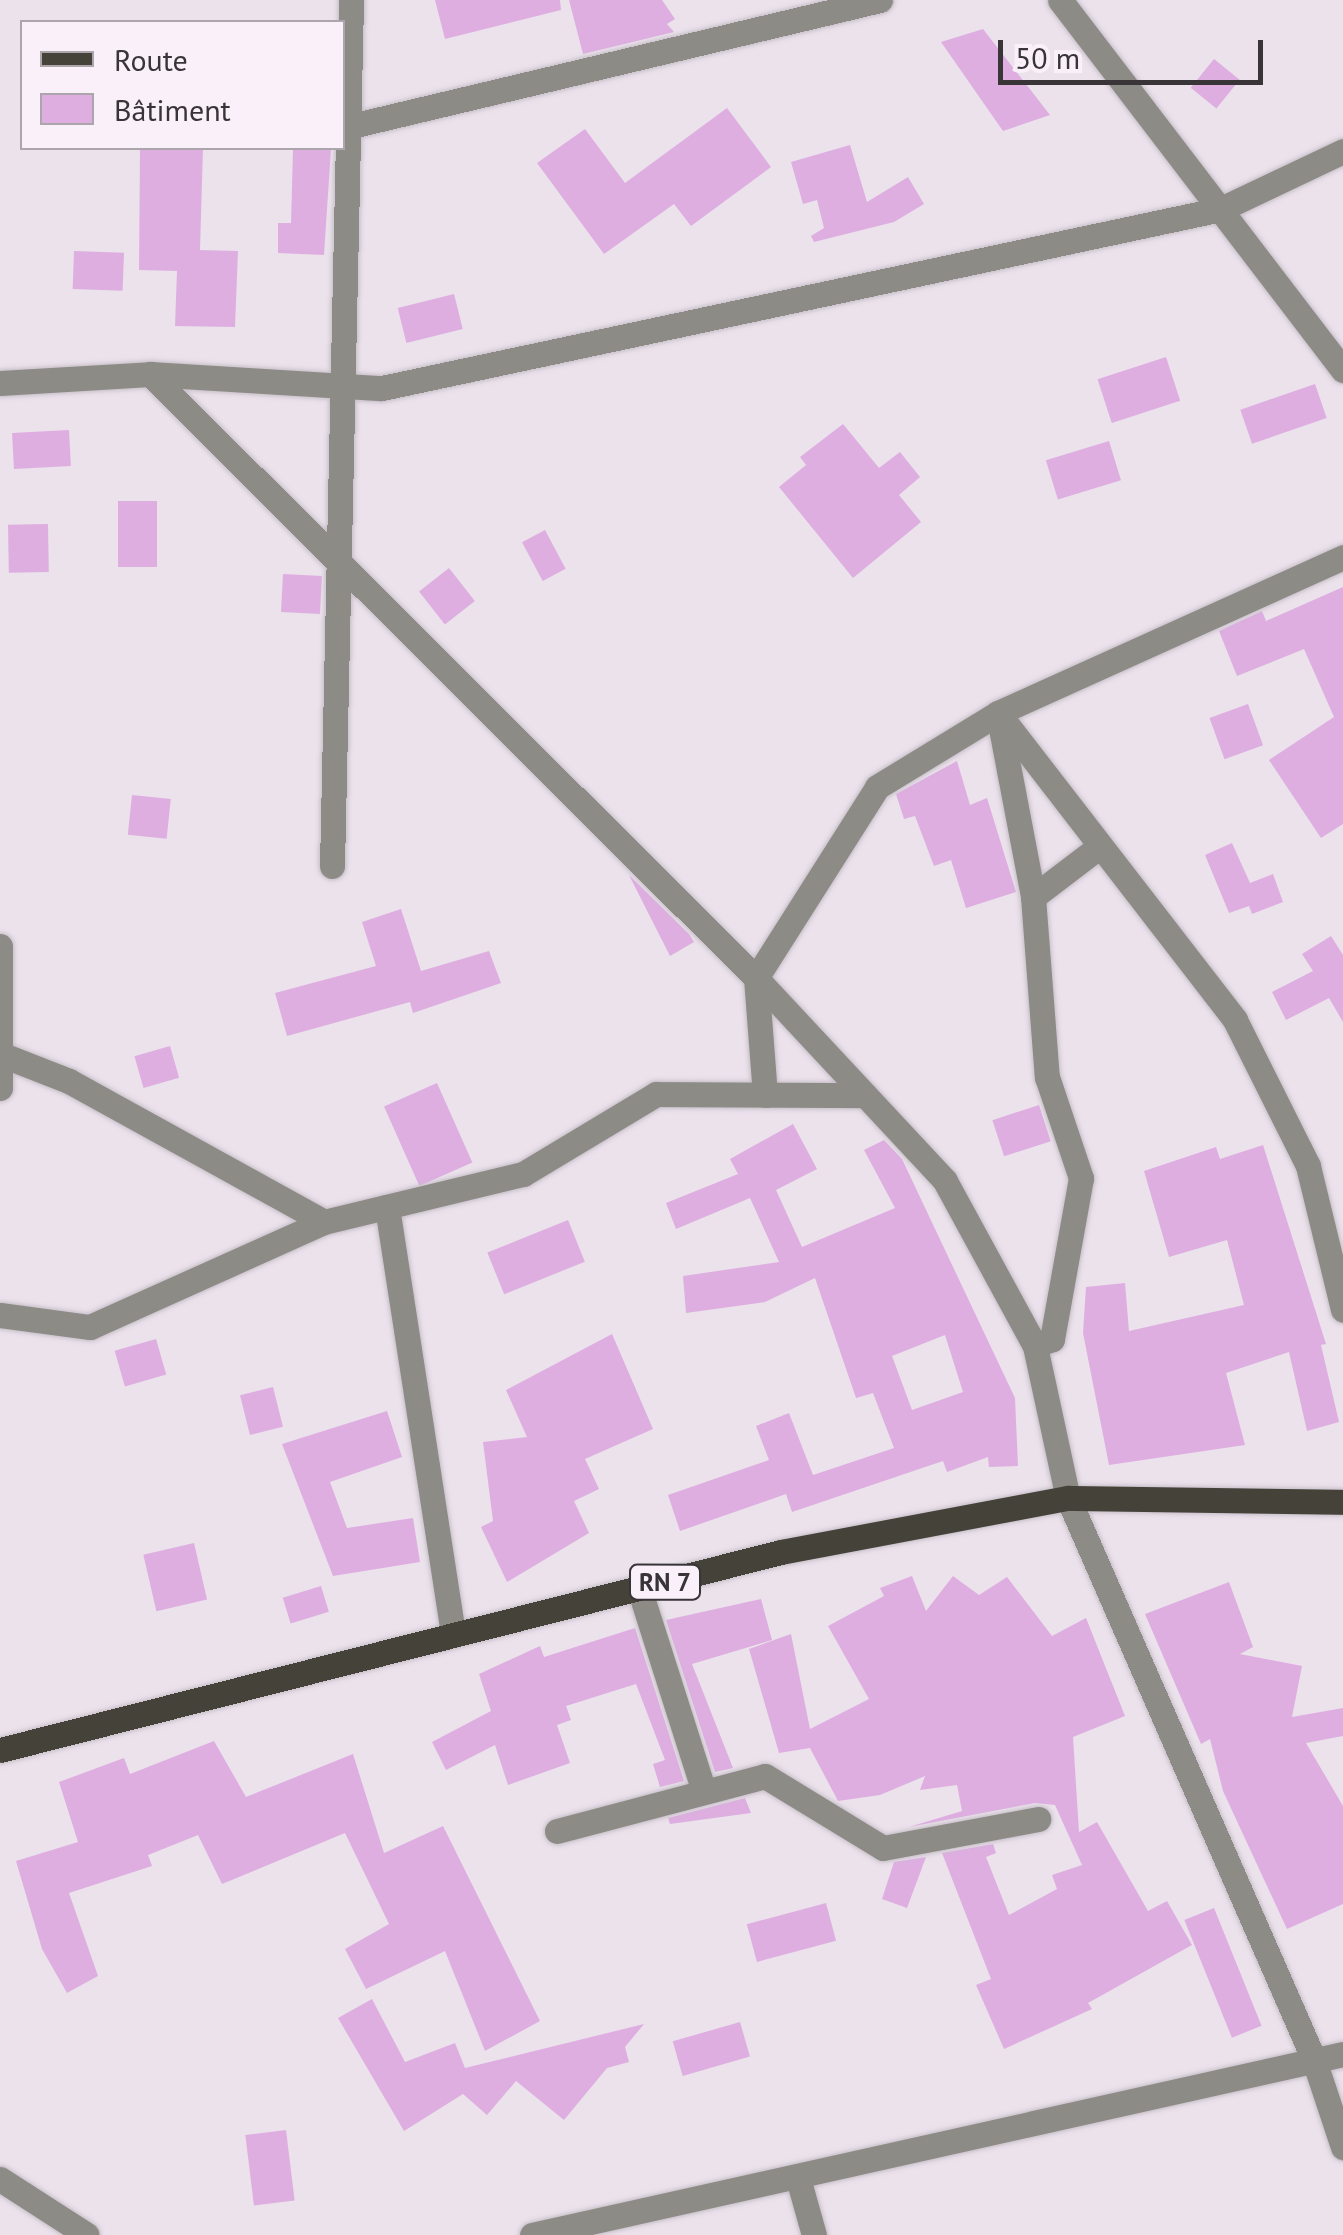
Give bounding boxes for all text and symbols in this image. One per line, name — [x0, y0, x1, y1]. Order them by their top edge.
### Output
legend — [20, 20, 345, 150]
scale bar — [1003, 20, 1268, 82]
text: 50 m — [1015, 38, 1080, 77]
text: Route — [114, 40, 188, 79]
text: Bâtiment — [114, 90, 231, 129]
road number: RN 7 — [628, 1562, 702, 1602]

